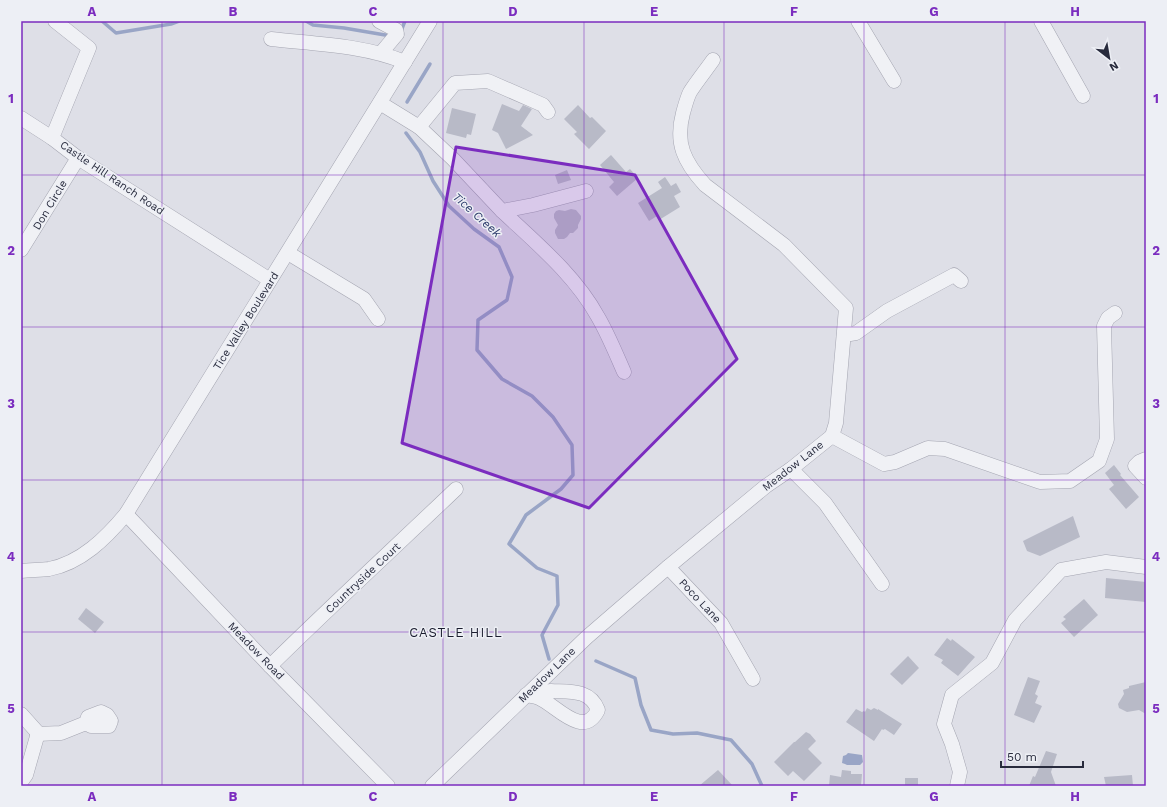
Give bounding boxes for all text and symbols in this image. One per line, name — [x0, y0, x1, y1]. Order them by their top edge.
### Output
text: A — [88, 4, 97, 19]
text: B — [229, 4, 238, 19]
text: C — [369, 4, 378, 19]
text: D — [508, 4, 518, 19]
text: E — [650, 4, 658, 19]
text: F — [790, 4, 798, 19]
text: G — [929, 4, 939, 19]
text: H — [1070, 4, 1080, 19]
north arrow — [1089, 38, 1129, 78]
text: N — [1107, 58, 1121, 74]
text: 1 — [8, 91, 14, 106]
text: 1 — [1153, 91, 1159, 106]
street label: Castle Hill Ranch Road — [58, 138, 166, 218]
street label: Don Circle — [30, 178, 70, 232]
water label: Tice Creek — [450, 190, 504, 241]
text: 2 — [7, 243, 15, 258]
text: 2 — [1152, 243, 1160, 258]
street label: Tice Valley Boulevard — [211, 270, 281, 372]
text: 3 — [7, 396, 15, 411]
text: 3 — [1152, 396, 1160, 411]
street label: Meadow Lane — [760, 438, 826, 494]
street label: Countryside Court — [323, 540, 403, 616]
text: 4 — [7, 549, 16, 564]
text: 4 — [1152, 549, 1161, 564]
street label: Poco Lane — [676, 576, 724, 626]
street label: Meadow Road — [225, 620, 287, 682]
district label: CASTLE HILL — [409, 625, 503, 640]
street label: Meadow Lane — [516, 645, 578, 705]
text: 5 — [7, 701, 15, 716]
text: 5 — [1152, 701, 1160, 716]
scale bar — [1001, 743, 1083, 769]
text: 50 m — [1007, 750, 1037, 764]
text: A — [88, 789, 97, 804]
text: B — [229, 789, 238, 804]
text: C — [369, 789, 378, 804]
text: D — [508, 789, 518, 804]
text: E — [650, 789, 658, 804]
text: F — [790, 789, 798, 804]
text: G — [929, 789, 939, 804]
text: H — [1070, 789, 1080, 804]

